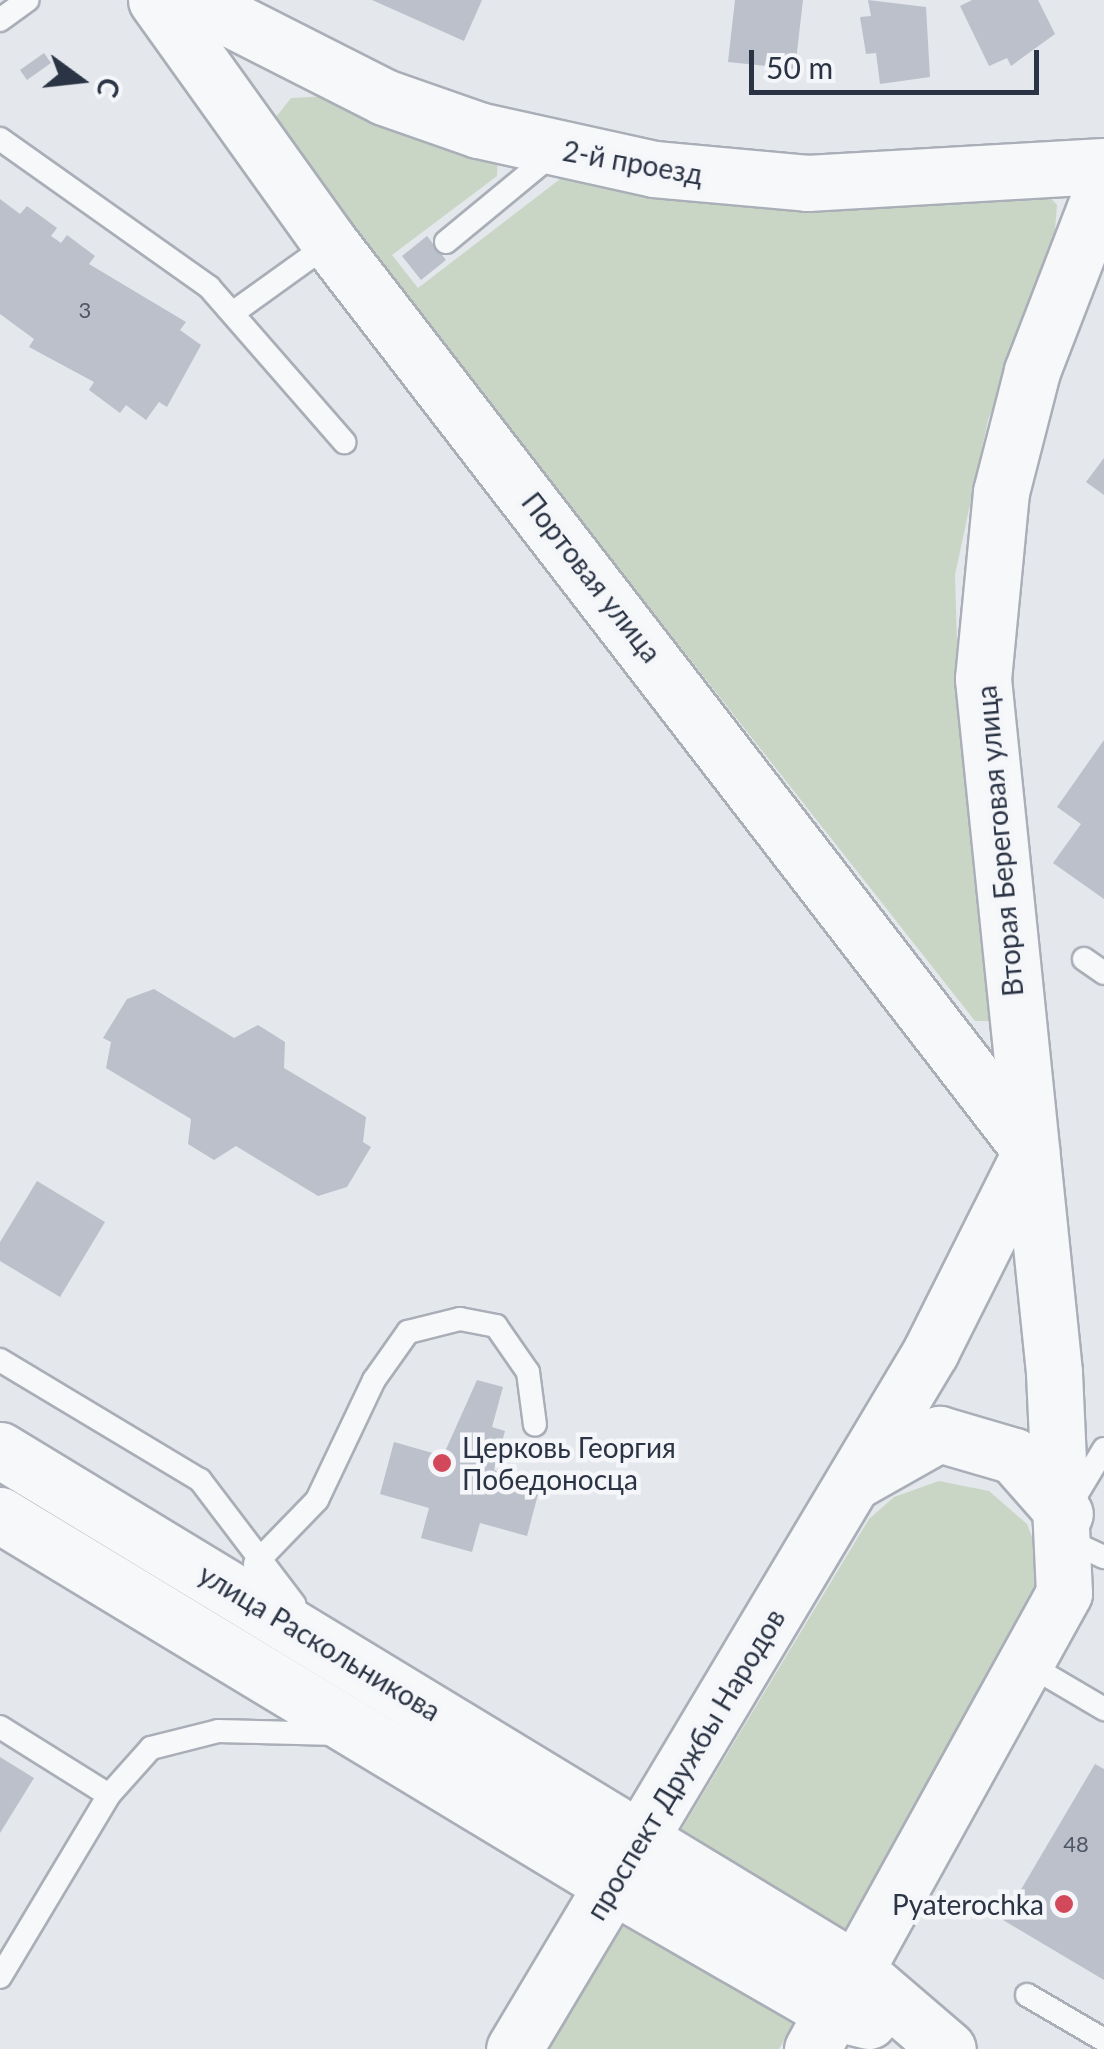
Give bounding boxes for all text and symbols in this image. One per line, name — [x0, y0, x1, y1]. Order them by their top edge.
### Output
north arrow — [30, 30, 130, 130]
scale bar — [754, 30, 1044, 92]
text: 50 m — [766, 49, 833, 85]
text: С — [90, 74, 128, 101]
street label: 2-й проезд — [560, 133, 706, 191]
house number: 3 — [79, 297, 91, 323]
street label: Портовая улица — [515, 485, 669, 669]
street label: Вторая Береговая улица — [969, 684, 1029, 998]
place label: Церковь Георгия Победоносца — [462, 1430, 676, 1496]
marker: Церковь Георгия Победоносца — [431, 1452, 453, 1474]
street label: улица Раскольникова — [193, 1557, 447, 1727]
street label: проспект Дружбы Народов — [579, 1602, 791, 1926]
house number: 48 — [1063, 1831, 1089, 1857]
place label: Pyaterochka — [892, 1887, 1044, 1921]
marker: Pyaterochka — [1053, 1893, 1075, 1915]

